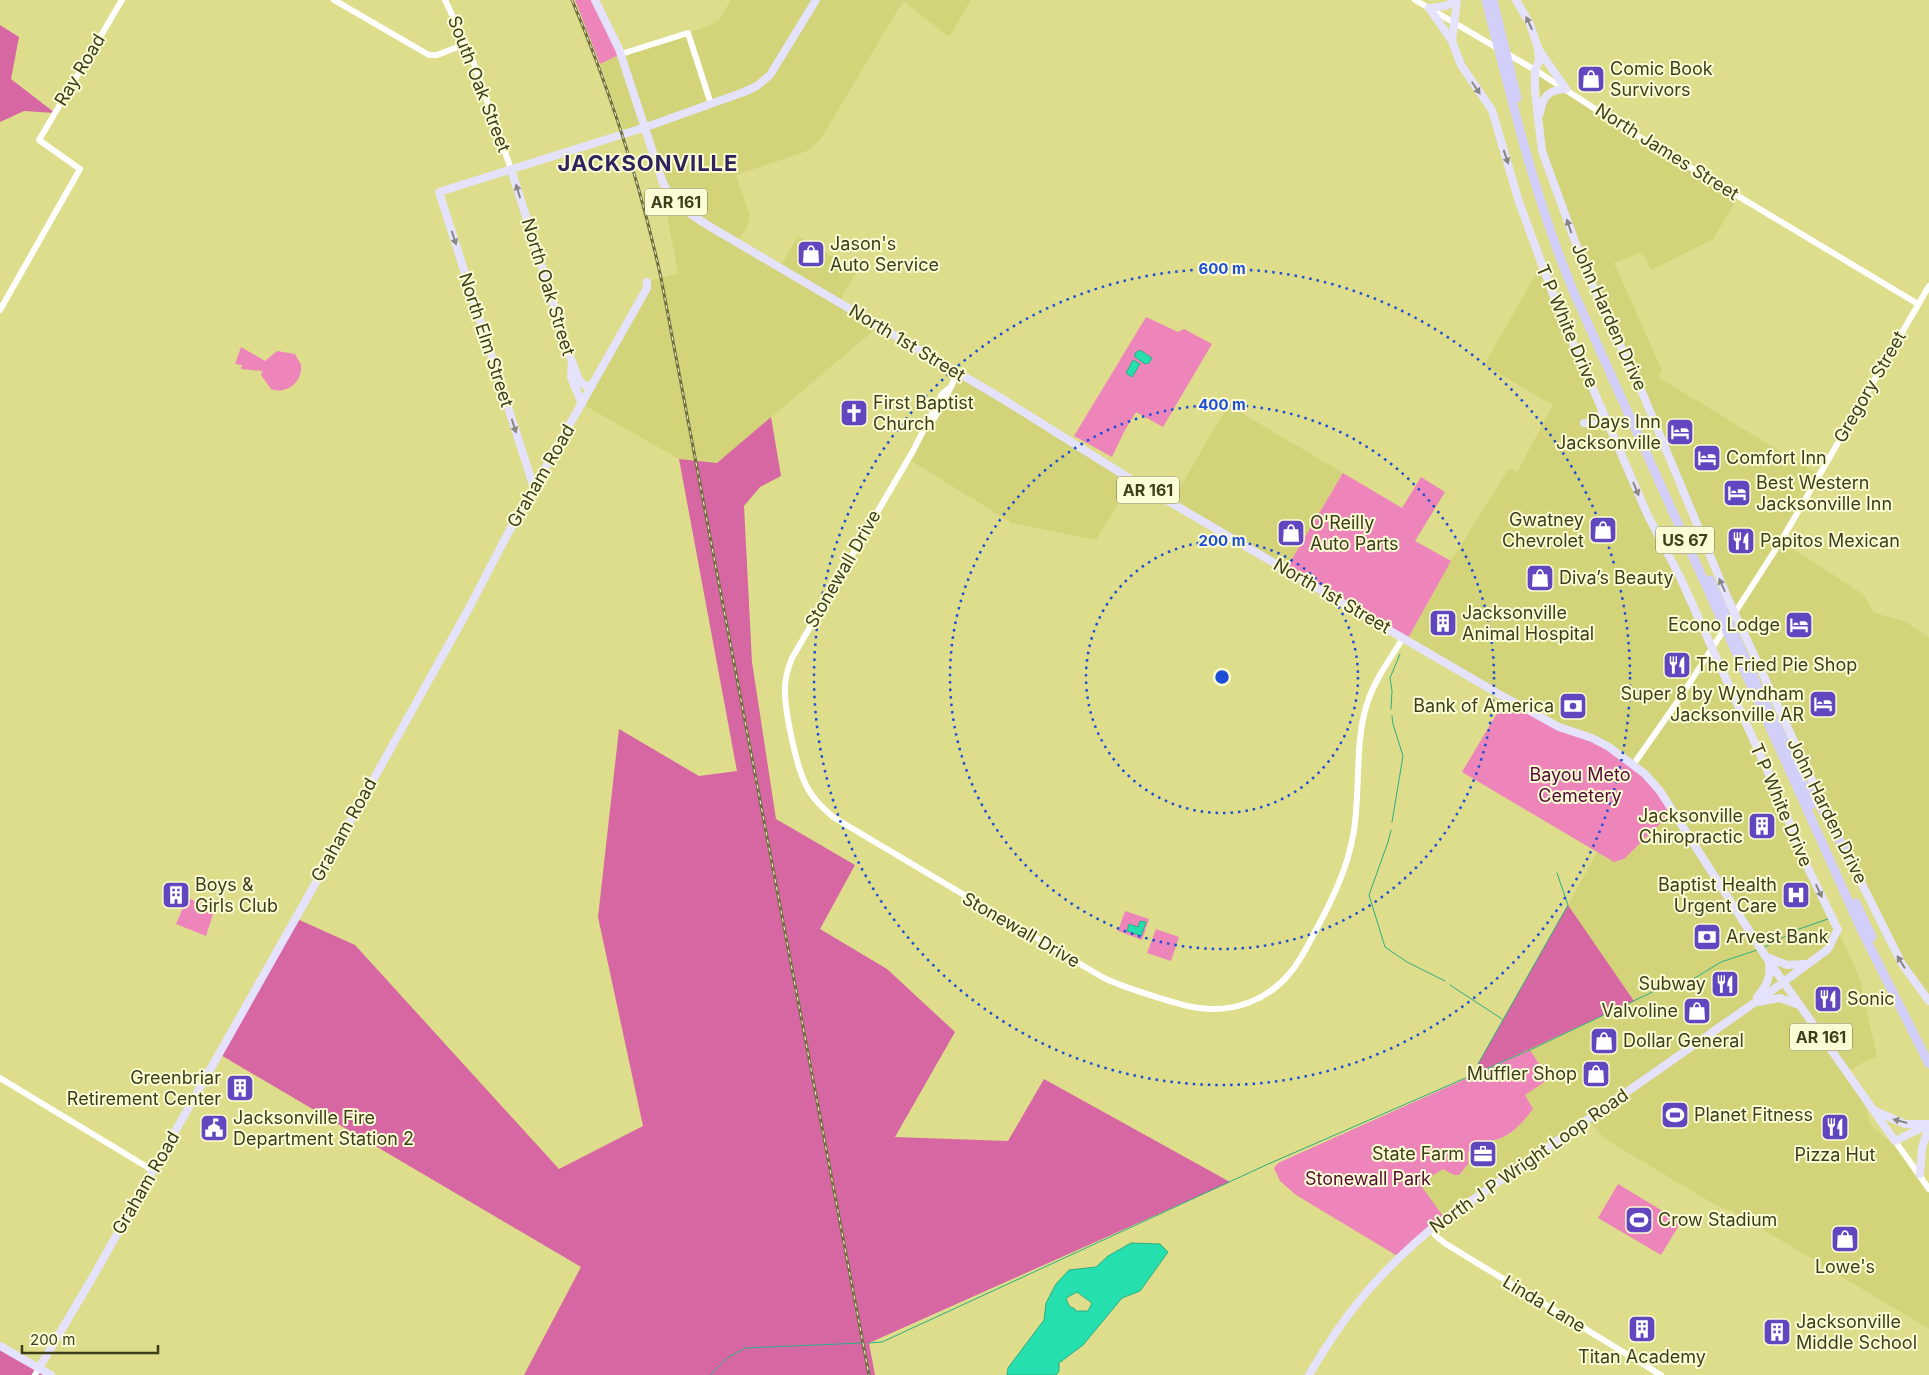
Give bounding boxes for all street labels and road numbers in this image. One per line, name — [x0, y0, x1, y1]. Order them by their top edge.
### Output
street label: South Oak Street — [444, 13, 515, 155]
street label: Ray Road — [50, 30, 109, 109]
street label: North James Street — [1592, 99, 1743, 204]
road number: AR 161 — [645, 188, 707, 216]
street label: North Oak Street — [518, 216, 579, 358]
street label: John Harden Drive — [1567, 240, 1651, 394]
street label: T P White Drive — [1532, 261, 1603, 391]
street label: North Elm Street — [455, 270, 518, 410]
street label: North 1st Street — [845, 300, 969, 386]
street label: Gregory Street — [1829, 327, 1910, 446]
street label: Graham Road — [503, 421, 578, 531]
road number: AR 161 — [1117, 476, 1179, 504]
street label: Stonewall Drive — [800, 506, 885, 631]
road number: US 67 — [1656, 526, 1714, 554]
street label: North 1st Street — [1270, 554, 1395, 638]
street label: John Harden Drive — [1783, 735, 1872, 887]
street label: T P White Drive — [1746, 740, 1817, 870]
street label: Graham Road — [306, 774, 381, 885]
street label: Stonewall Drive — [959, 887, 1084, 972]
road number: AR 161 — [1790, 1024, 1852, 1050]
street label: North J P Wright Loop Road — [1425, 1084, 1632, 1237]
street label: Graham Road — [108, 1128, 183, 1238]
street label: Linda Lane — [1499, 1271, 1589, 1336]

